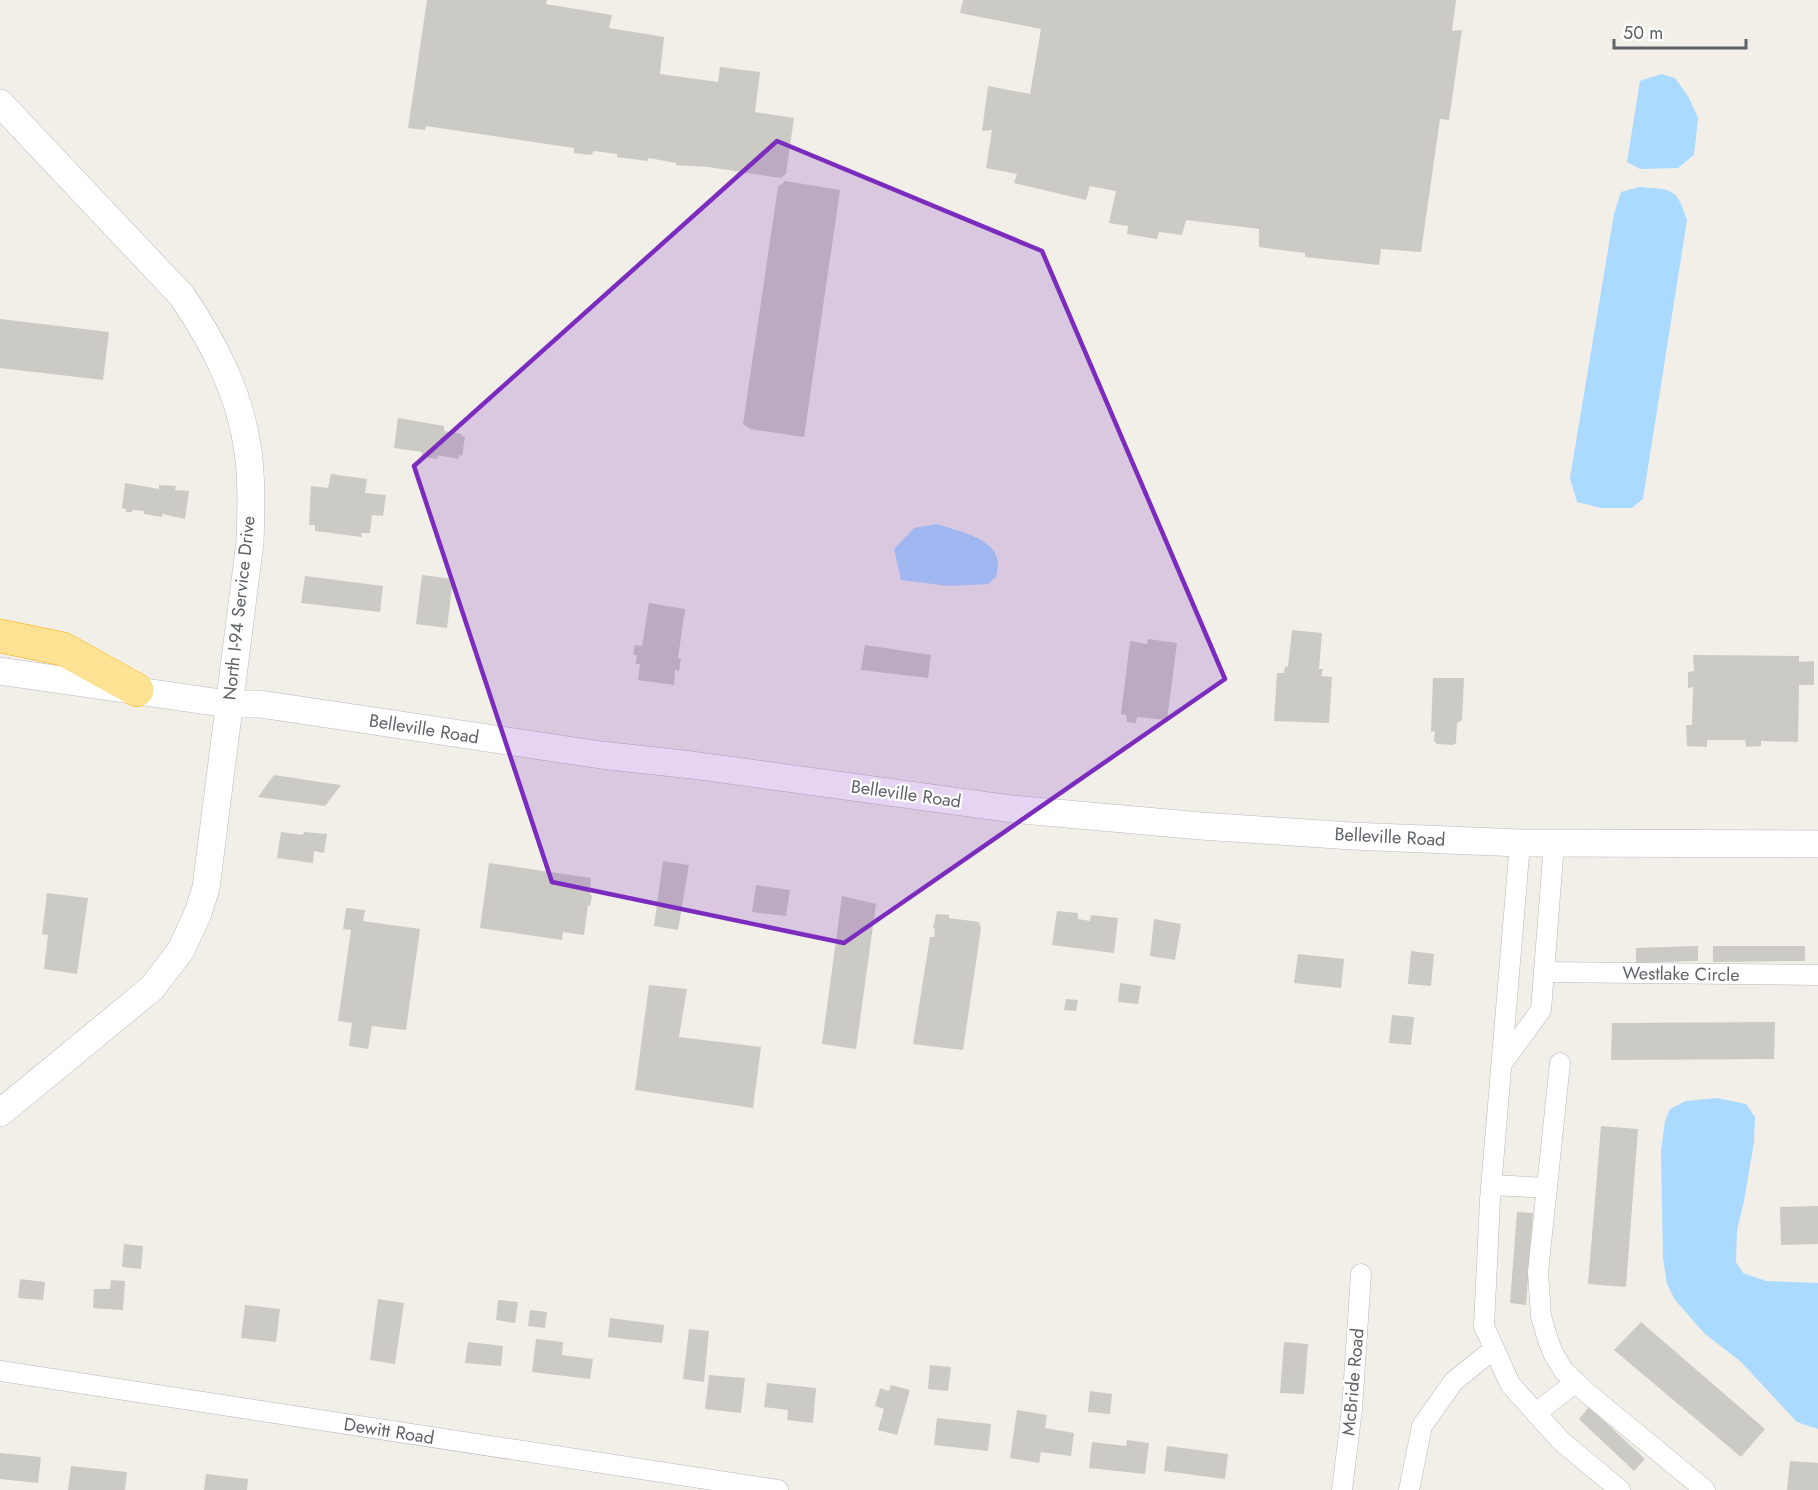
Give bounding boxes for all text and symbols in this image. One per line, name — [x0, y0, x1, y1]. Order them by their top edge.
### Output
scale bar — [1614, 12, 1746, 50]
text: 50 m — [1623, 20, 1663, 46]
street label: North I-94 Service Drive — [216, 514, 262, 702]
street label: Belleville Road — [367, 707, 481, 751]
street label: Belleville Road — [849, 773, 963, 815]
street label: Belleville Road — [1334, 821, 1446, 853]
street label: Westlake Circle — [1622, 960, 1740, 988]
street label: McBride Road — [1335, 1327, 1371, 1437]
street label: Dewitt Road — [342, 1411, 436, 1451]

